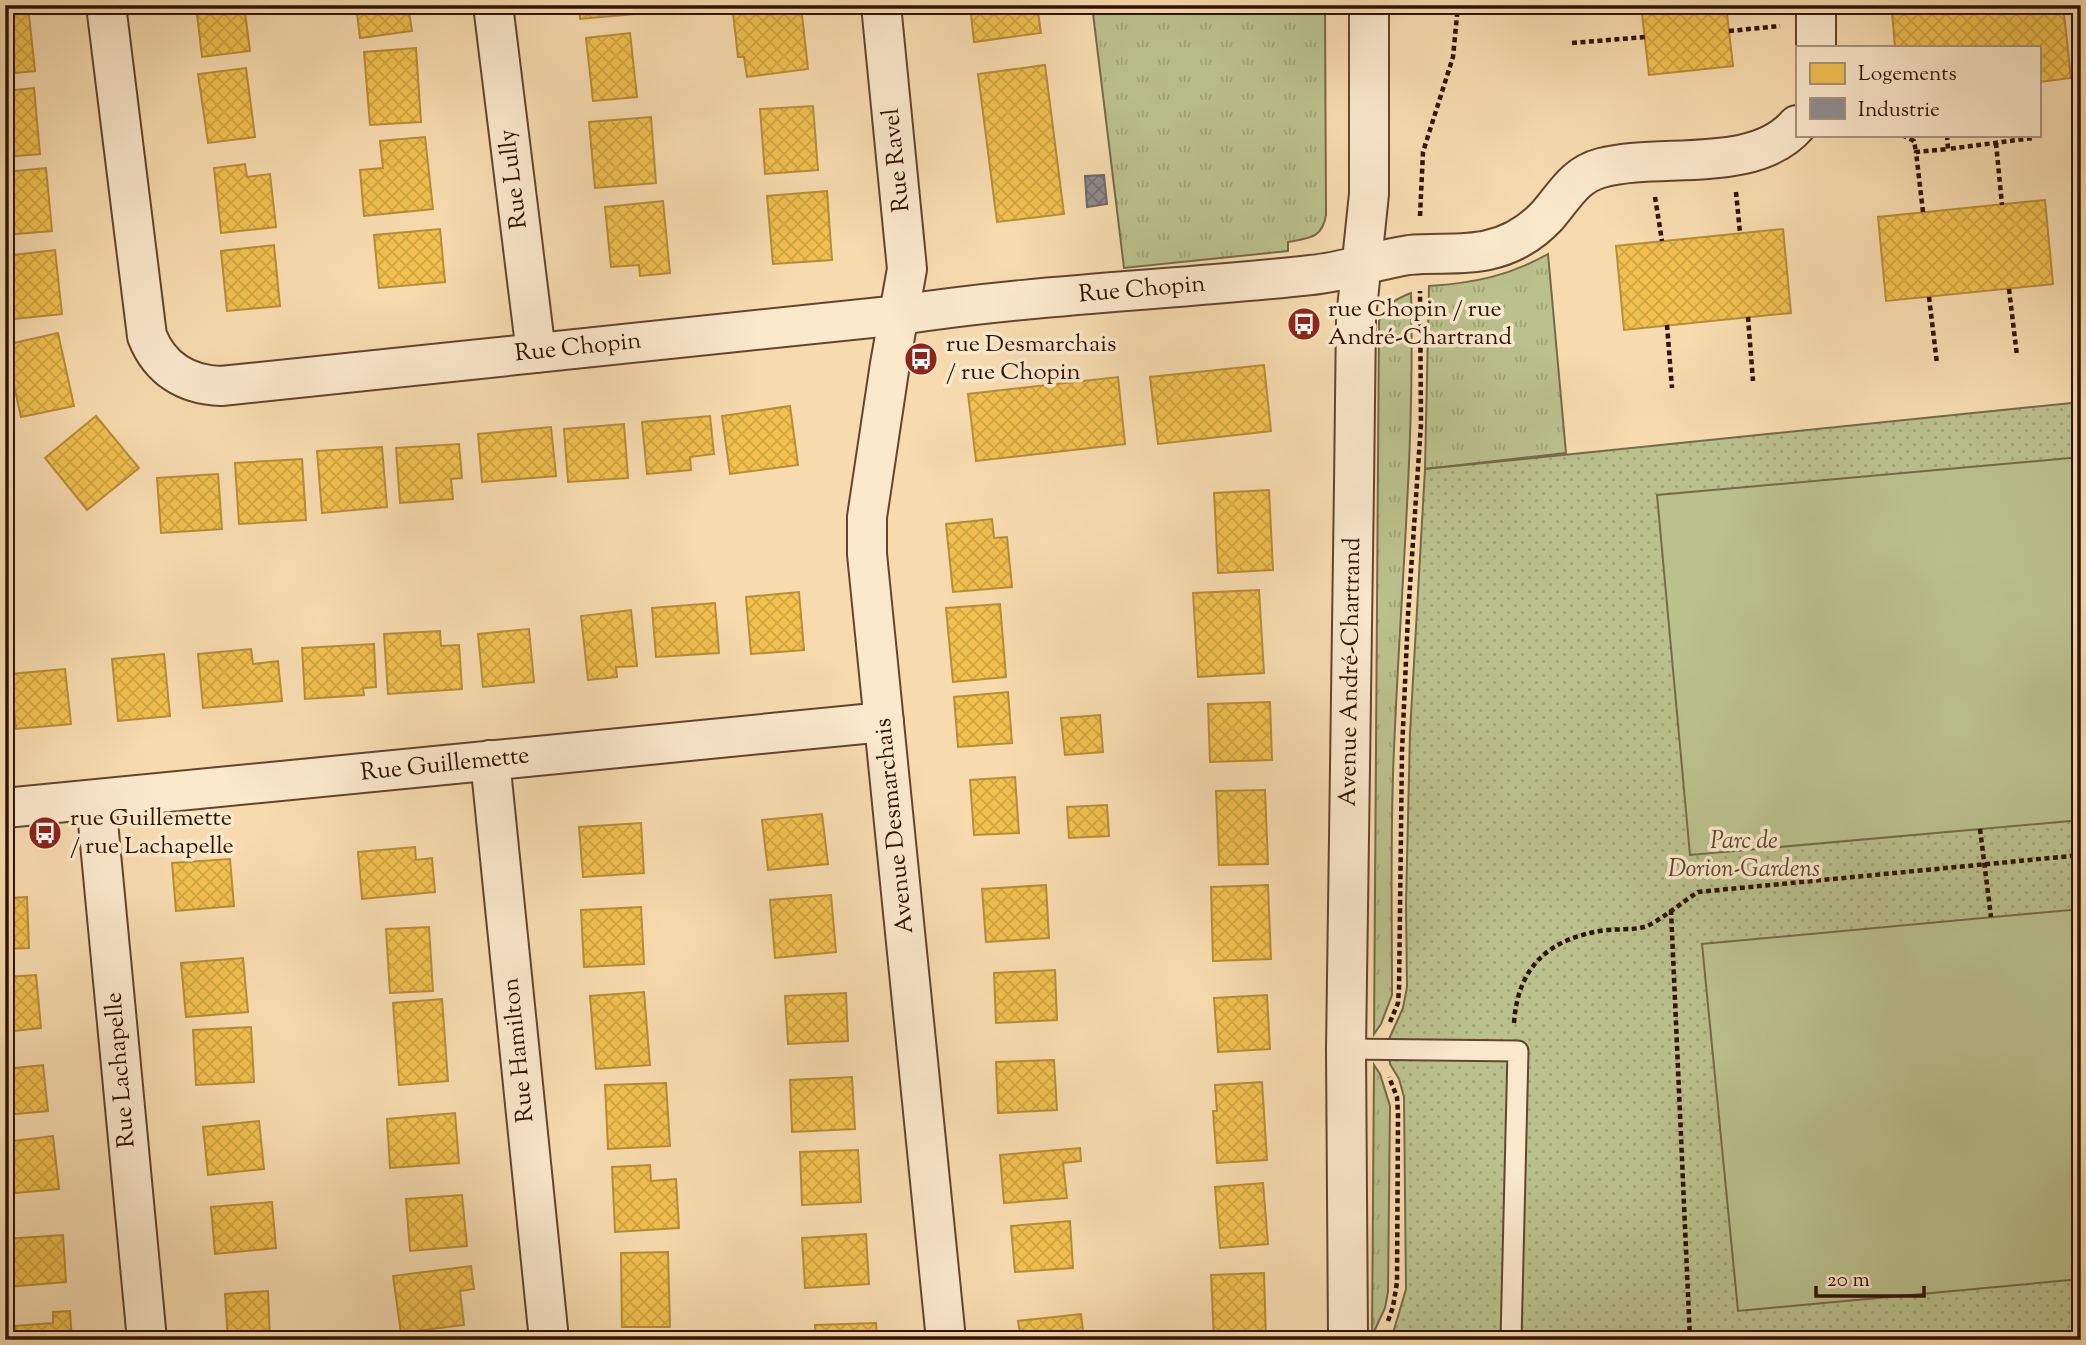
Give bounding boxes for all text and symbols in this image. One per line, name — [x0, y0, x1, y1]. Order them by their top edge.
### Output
legend — [1796, 46, 2040, 136]
text: Logements — [1858, 60, 1957, 90]
text: Industrie — [1858, 96, 1940, 126]
street label: Rue Ravel — [875, 106, 919, 214]
street label: Rue Lully — [491, 127, 537, 231]
street label: Rue Chopin — [1077, 268, 1207, 312]
place label: rue Chopin / rue André-Chartrand — [1328, 293, 1512, 355]
bus stop icon: rue Chopin / rue André-Chartrand — [1285, 305, 1323, 343]
street label: Rue Chopin — [513, 324, 643, 372]
place label: rue Desmarchais / rue Chopin — [946, 328, 1116, 390]
bus stop icon: rue Desmarchais / rue Chopin — [902, 340, 940, 378]
street label: Avenue André-Chartrand — [1332, 537, 1370, 807]
street label: Avenue Desmarchais — [867, 717, 923, 935]
street label: Rue Guillemette — [359, 739, 531, 791]
place label: rue Guillemette / rue Lachapelle — [70, 802, 234, 864]
bus stop icon: rue Guillemette / rue Lachapelle — [26, 814, 64, 852]
park label: Parc de Dorion-Gardens — [1668, 825, 1820, 887]
street label: Rue Hamilton — [494, 976, 544, 1124]
street label: Rue Lachapelle — [97, 991, 145, 1149]
scale bar — [1816, 1254, 1925, 1298]
text: 20 m — [1827, 1266, 1870, 1296]

